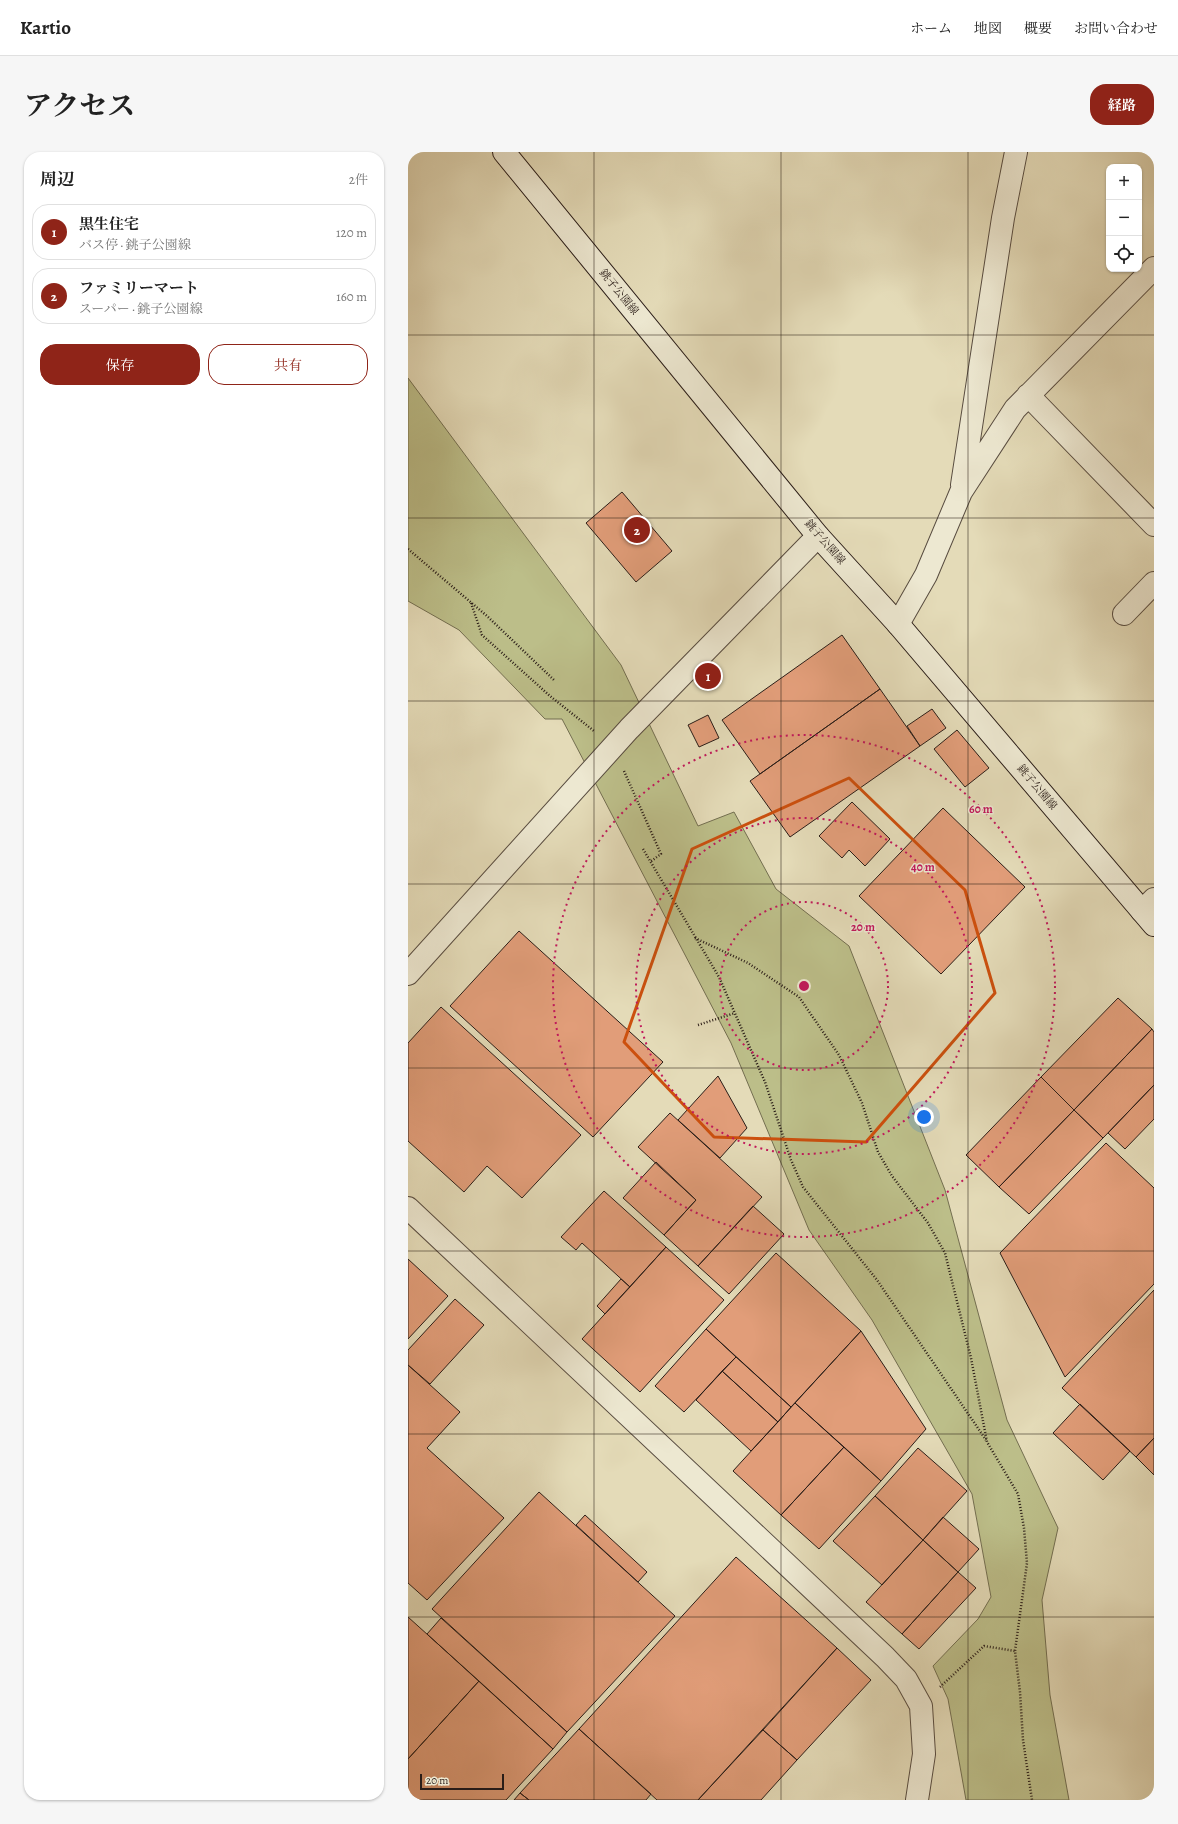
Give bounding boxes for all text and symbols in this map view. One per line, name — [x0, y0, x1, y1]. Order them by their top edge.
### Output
text: Kartio — [20, 15, 71, 41]
text: ホーム — [910, 19, 952, 38]
text: 地図 — [974, 19, 1002, 38]
text: 概要 — [1024, 19, 1052, 38]
text: お問い合わせ — [1074, 19, 1158, 38]
button: 経路 — [1090, 84, 1154, 125]
text: アクセス — [24, 87, 135, 125]
map controls — [1106, 164, 1142, 272]
button: + — [1106, 164, 1142, 200]
text: 周辺 — [40, 168, 74, 191]
text: 2件 — [349, 171, 368, 188]
button: − — [1106, 200, 1142, 236]
text: 黒生住宅 — [79, 214, 139, 234]
text: 1 — [52, 224, 56, 241]
text: 120 m — [336, 224, 367, 241]
text: バス停 · 銚子公園線 — [79, 236, 191, 253]
button: locate — [1106, 236, 1142, 272]
street label: 銚子公園線 — [596, 266, 642, 318]
text: ファミリーマート — [79, 278, 199, 298]
text: 2 — [51, 288, 57, 305]
text: 160 m — [336, 288, 367, 305]
text: スーパー · 銚子公園線 — [79, 300, 202, 317]
button: 保存 — [40, 344, 200, 385]
button: 共有 — [208, 344, 368, 385]
pin: 2 — [624, 515, 650, 545]
street label: 銚子公園線 — [801, 516, 849, 568]
pin: 1 — [695, 661, 721, 691]
street label: 銚子公園線 — [1014, 761, 1060, 813]
text: 60 m — [969, 801, 993, 817]
text: 40 m — [911, 859, 935, 875]
text: 20 m — [851, 919, 875, 935]
centre of rings — [797, 979, 811, 993]
your location — [914, 1107, 934, 1127]
scale bar — [420, 1772, 504, 1791]
text: 20 m — [426, 1773, 448, 1788]

